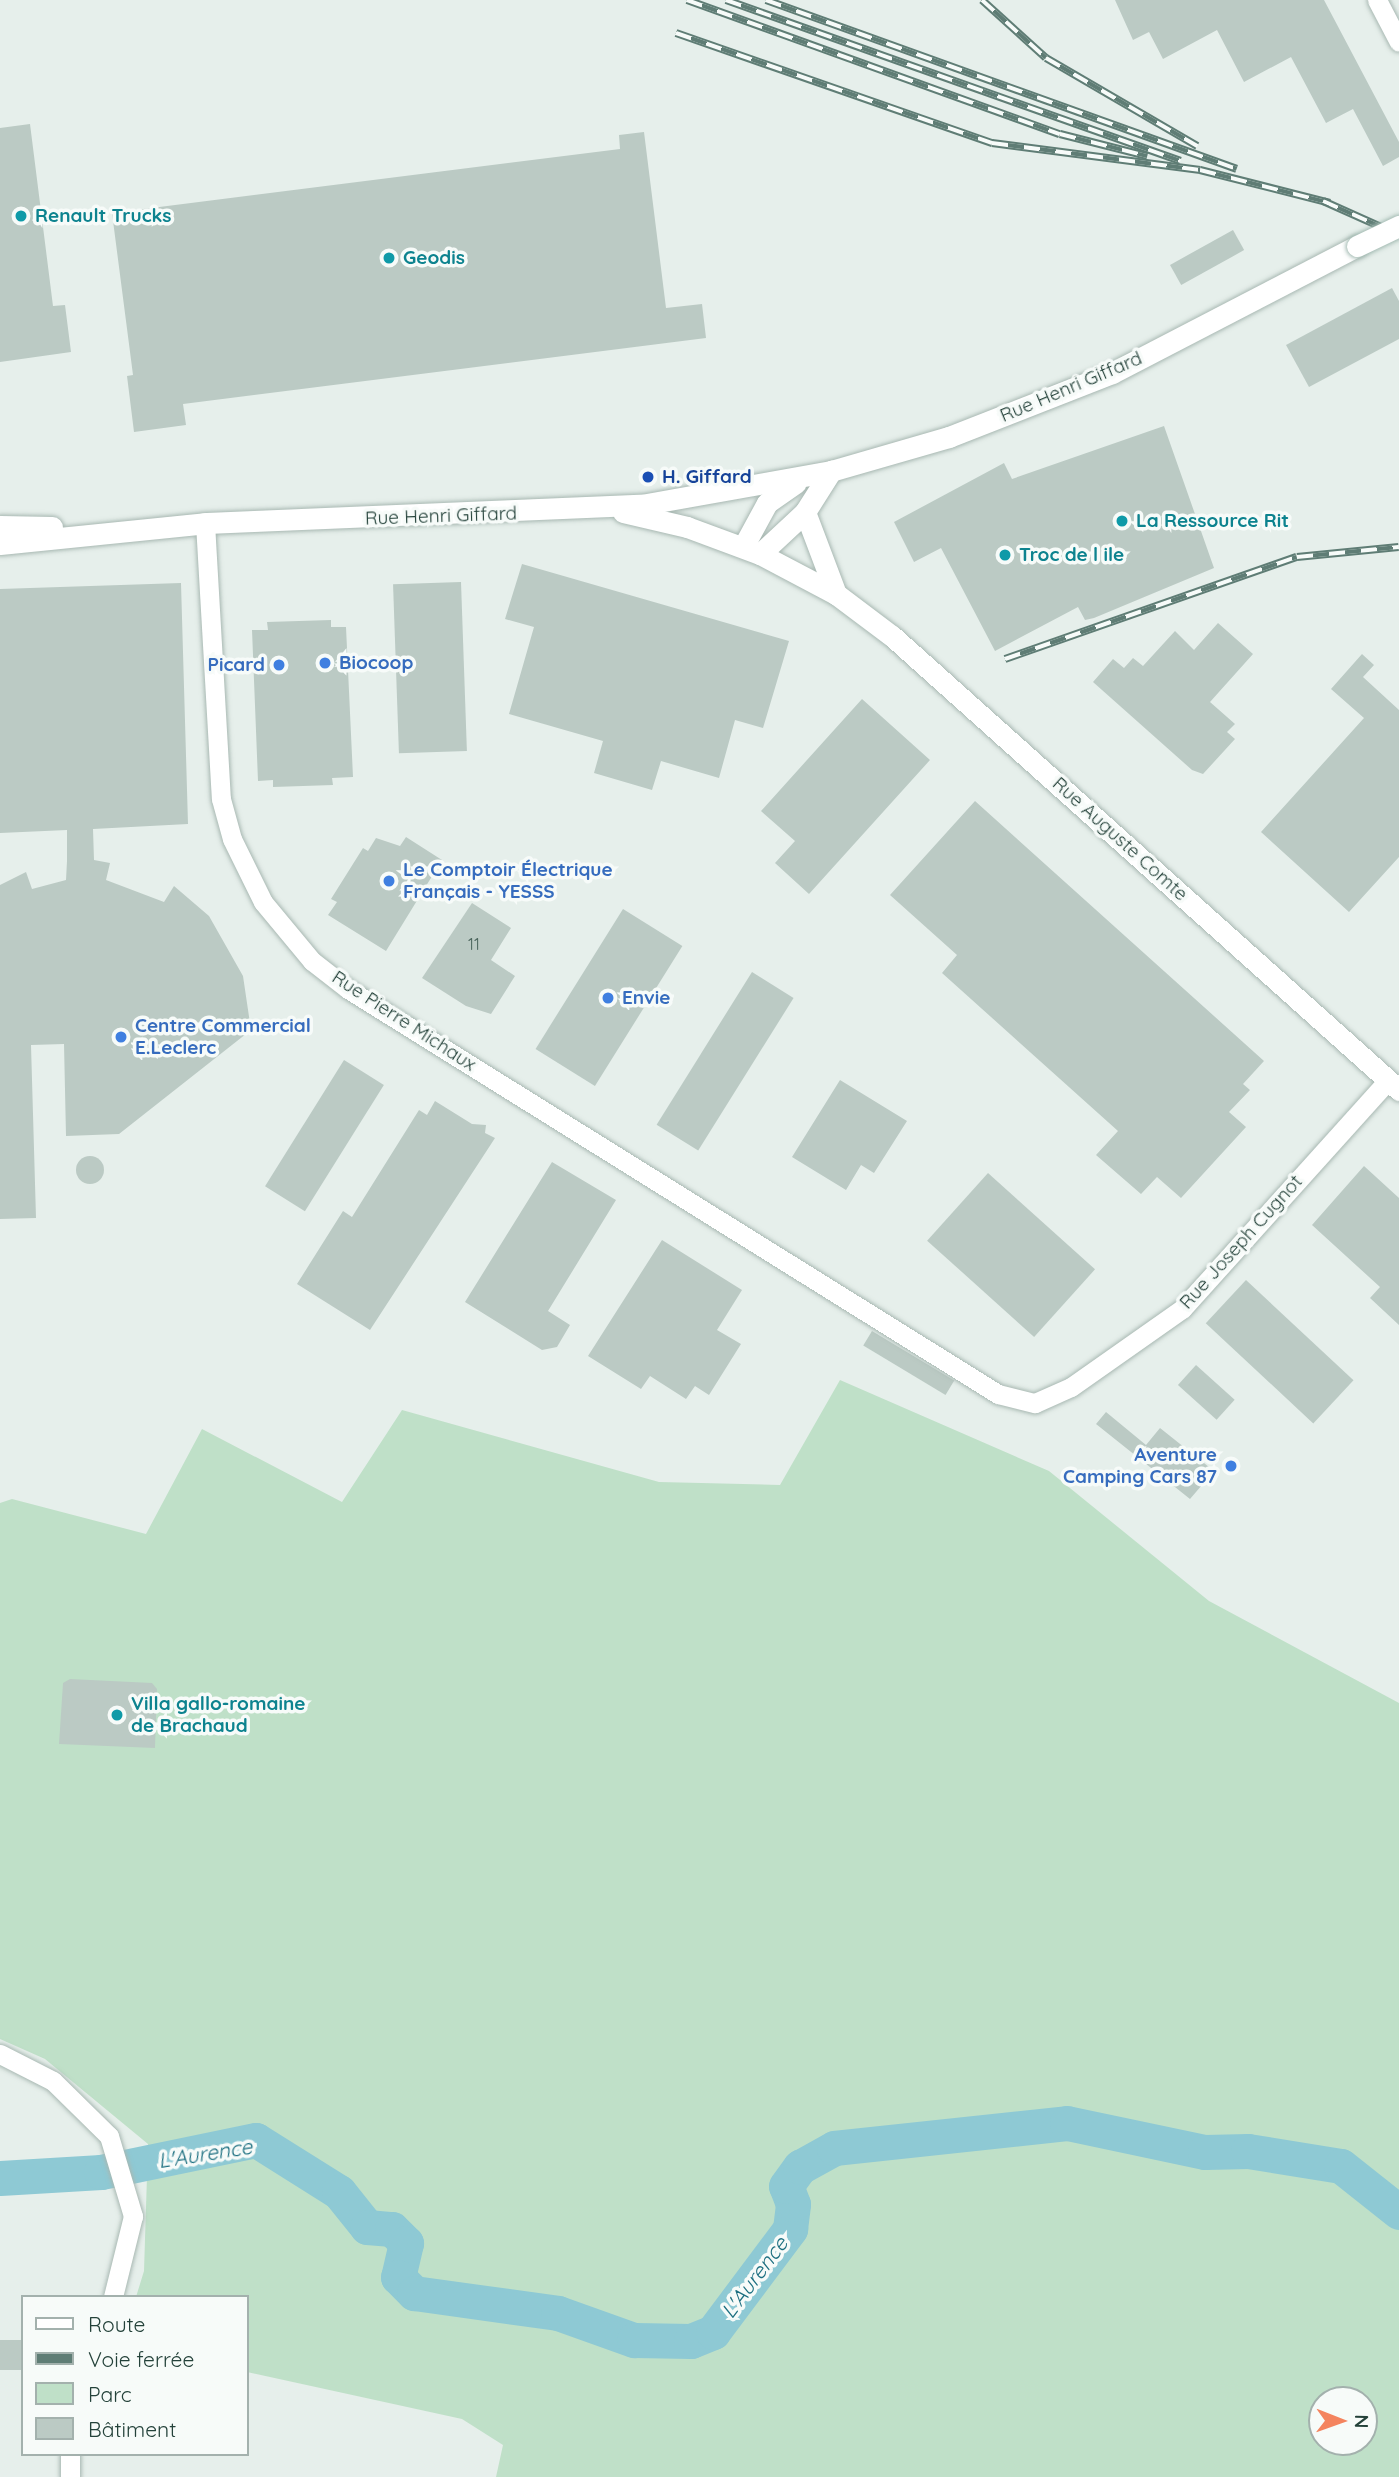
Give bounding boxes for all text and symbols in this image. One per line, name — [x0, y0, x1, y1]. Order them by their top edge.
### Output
place label: Renault Trucks — [35, 205, 171, 227]
marker: Renault Trucks — [13, 208, 29, 224]
place label: Geodis — [403, 247, 465, 269]
marker: Geodis — [381, 250, 397, 266]
street label: Rue Henri Giffard — [997, 347, 1145, 427]
place label: H. Giffard — [662, 466, 752, 488]
marker: H. Giffard — [640, 469, 656, 485]
street label: Rue Henri Giffard — [365, 502, 517, 530]
place label: La Ressource Rit — [1136, 510, 1289, 532]
marker: La Ressource Rit — [1114, 513, 1130, 529]
place label: Troc de l ile — [1019, 544, 1124, 566]
marker: Troc de l ile — [997, 547, 1013, 563]
place label: Biocoop — [339, 652, 413, 674]
place label: Picard — [207, 654, 265, 676]
marker: Biocoop — [317, 655, 333, 671]
marker: Picard — [271, 657, 287, 673]
street label: Rue Auguste Comte — [1048, 772, 1192, 906]
place label: Le Comptoir Électrique Français - YESSS — [403, 859, 613, 903]
marker: Le Comptoir Électrique Français - YESSS — [381, 873, 397, 889]
house number: 11 — [468, 934, 480, 954]
street label: Rue Pierre Michaux — [328, 966, 480, 1076]
place label: Envie — [622, 987, 670, 1009]
marker: Envie — [600, 990, 616, 1006]
place label: Centre Commercial E.Leclerc — [135, 1015, 311, 1059]
marker: Centre Commercial E.Leclerc — [113, 1029, 129, 1045]
street label: Rue Joseph Cugnot — [1175, 1170, 1307, 1314]
place label: Aventure Camping Cars 87 — [1063, 1444, 1217, 1488]
marker: Aventure Camping Cars 87 — [1223, 1458, 1239, 1474]
place label: Villa gallo-romaine de Brachaud — [131, 1693, 305, 1737]
marker: Villa gallo-romaine de Brachaud — [109, 1707, 125, 1723]
water label: L'Aurence — [156, 2133, 254, 2173]
water label: L'Aurence — [715, 2232, 793, 2322]
legend — [21, 2295, 248, 2456]
text: Route — [88, 2311, 145, 2337]
text: Voie ferrée — [88, 2346, 194, 2372]
text: Parc — [88, 2381, 132, 2407]
north arrow — [1308, 2386, 1378, 2456]
text: N — [1350, 2414, 1374, 2429]
text: Bâtiment — [88, 2416, 176, 2442]

